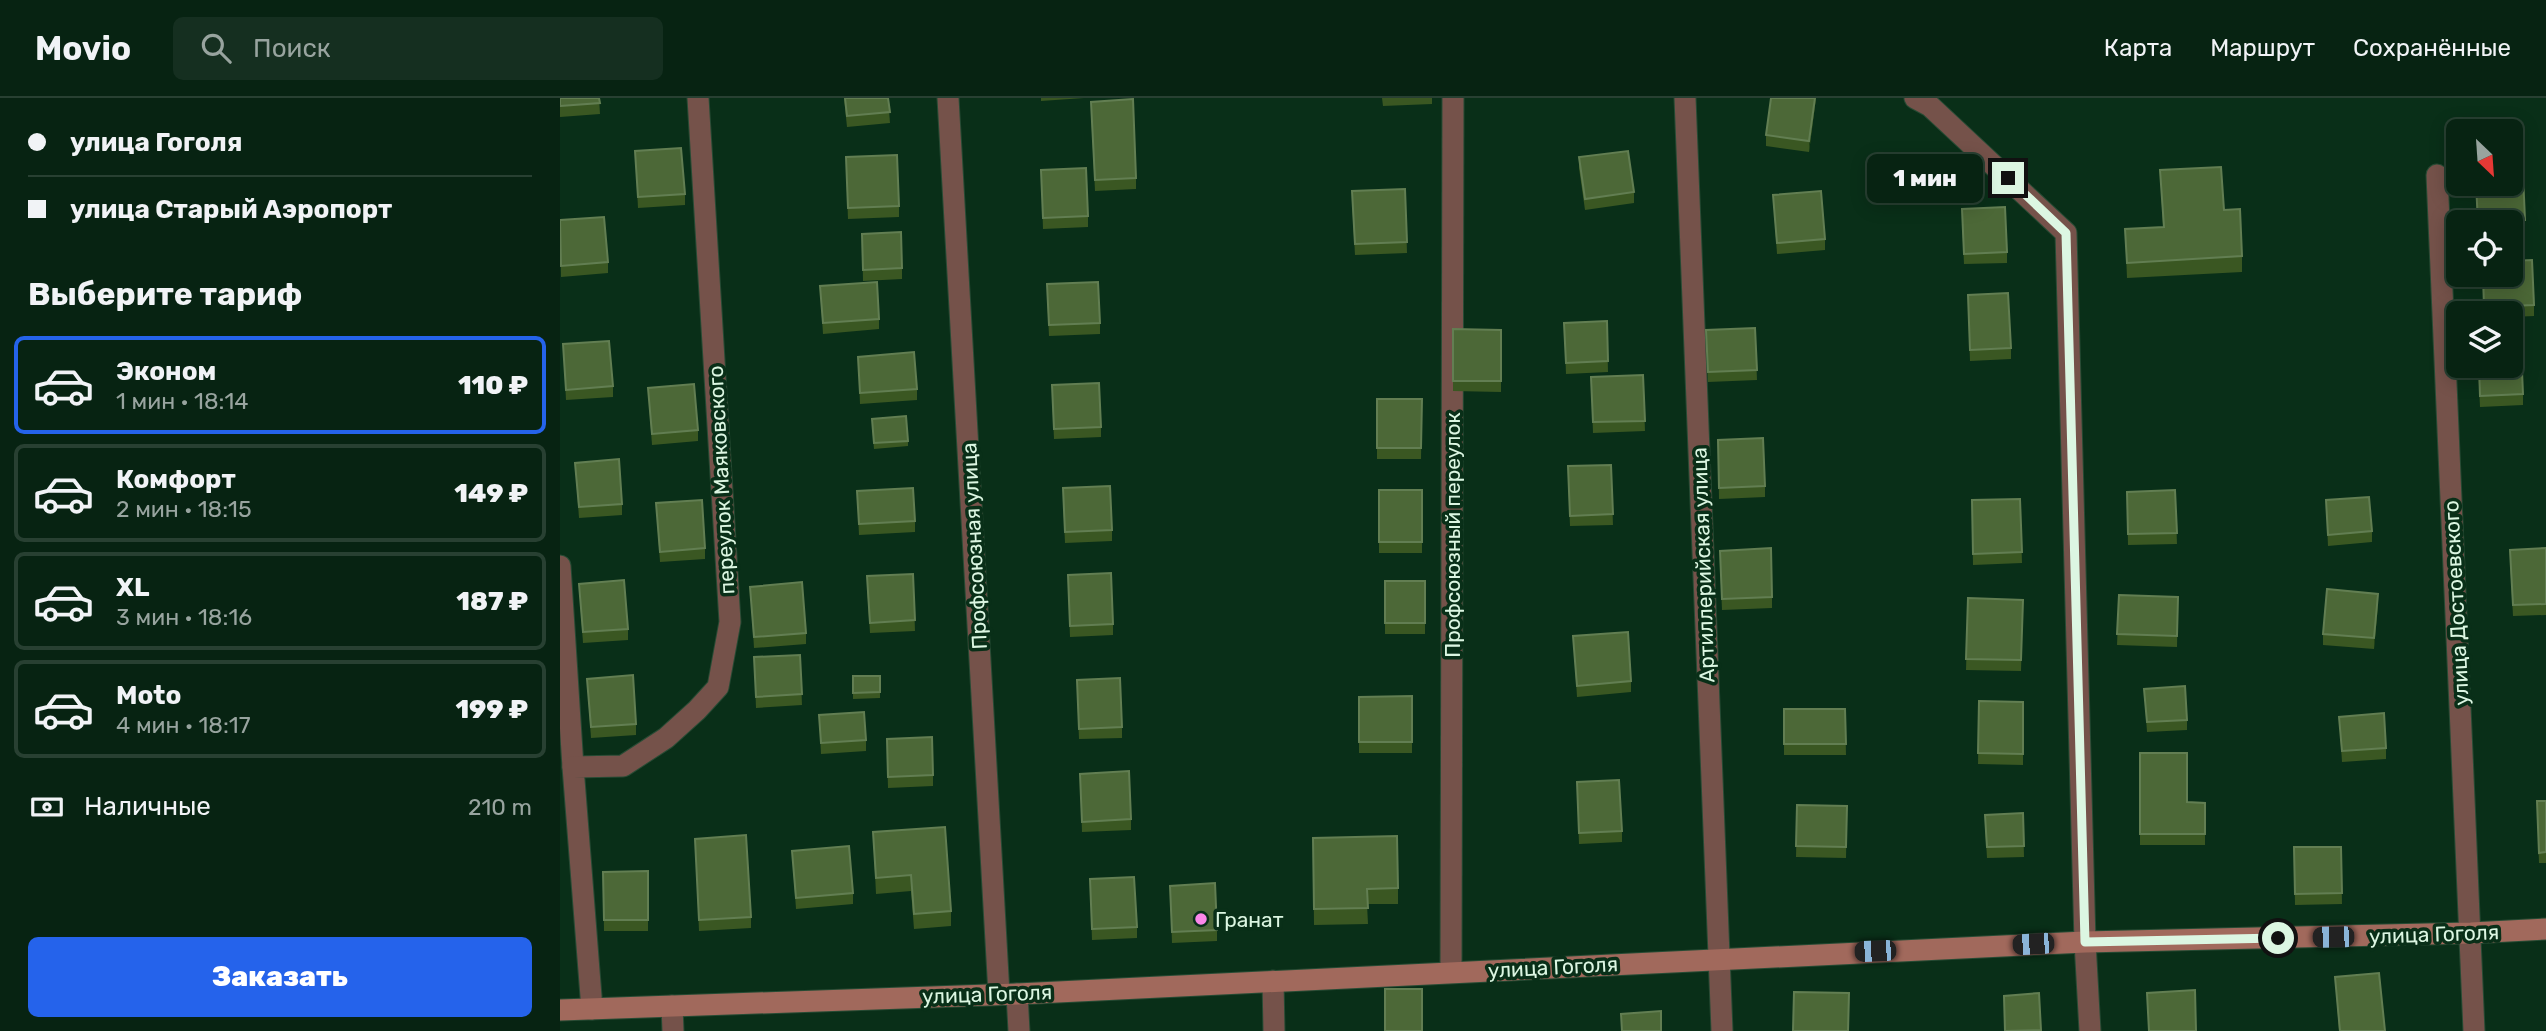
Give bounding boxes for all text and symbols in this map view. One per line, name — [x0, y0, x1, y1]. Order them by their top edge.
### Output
search box — [173, 17, 663, 80]
text: Movio — [35, 29, 131, 68]
icon: search — [197, 29, 235, 67]
text: Поиск — [253, 33, 331, 64]
text: Карта — [2104, 34, 2172, 62]
text: Маршрут — [2210, 34, 2315, 62]
text: Сохранённые — [2353, 34, 2511, 62]
north arrow — [2446, 119, 2524, 196]
map controls — [2446, 119, 2523, 378]
text: улица Гоголя — [70, 127, 242, 158]
callout: 1 мин — [1868, 154, 1984, 202]
route end — [1992, 162, 2024, 194]
text: 1 мин — [1893, 164, 1957, 192]
text: улица Старый Аэропорт — [70, 194, 392, 225]
button: locate — [2446, 210, 2523, 287]
text: Выберите тариф — [28, 275, 302, 313]
button: layers — [2446, 301, 2523, 378]
icon: car — [32, 354, 95, 417]
text: Эконом — [116, 356, 216, 387]
street label: переулок Маяковского — [703, 365, 739, 595]
text: 110 ₽ — [458, 370, 528, 401]
text: 1 мин · 18:14 — [116, 387, 249, 415]
street label: Профсоюзный переулок — [1440, 412, 1465, 658]
street label: Профсоюзная улица — [956, 442, 992, 650]
street label: Артиллерийская улица — [1686, 447, 1720, 683]
icon: car — [32, 462, 95, 525]
text: Комфорт — [116, 464, 236, 495]
text: 149 ₽ — [454, 478, 528, 509]
text: 2 мин · 18:15 — [116, 495, 252, 523]
street label: улица Достоевского — [2438, 500, 2474, 706]
icon: car — [32, 570, 95, 633]
text: XL — [116, 572, 149, 603]
text: 187 ₽ — [456, 586, 528, 617]
text: 3 мин · 18:16 — [116, 603, 252, 631]
icon: car — [32, 678, 95, 741]
text: Moto — [116, 680, 181, 711]
text: 199 ₽ — [455, 694, 528, 725]
text: 4 мин · 18:17 — [116, 711, 250, 739]
icon: cash — [28, 788, 66, 826]
text: Наличные — [84, 791, 211, 822]
text: 210 m — [468, 793, 532, 821]
place label: Гранат — [1215, 907, 1284, 932]
marker: Гранат — [1193, 911, 1209, 927]
street label: улица Гоголя — [2368, 919, 2500, 949]
route start — [2262, 922, 2294, 954]
car — [2312, 926, 2355, 948]
car — [2012, 932, 2055, 956]
button: Заказать — [28, 937, 532, 1017]
car — [1854, 940, 1897, 962]
street label: улица Гоголя — [1487, 951, 1619, 983]
street label: улица Гоголя — [921, 979, 1053, 1009]

